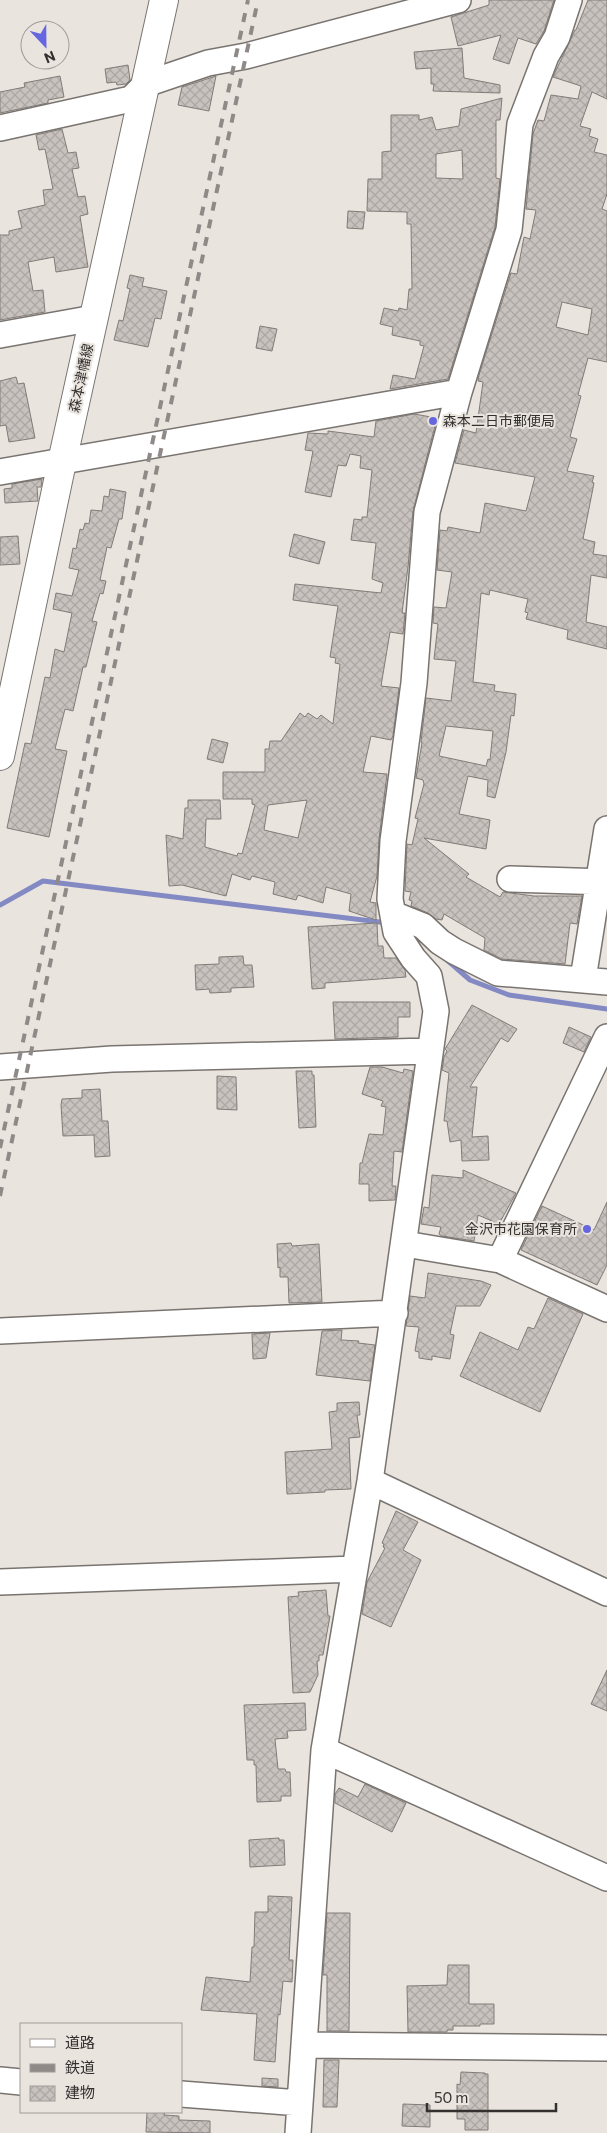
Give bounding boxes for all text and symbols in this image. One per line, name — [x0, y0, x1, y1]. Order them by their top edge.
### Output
north arrow — [20, 20, 70, 70]
text: N — [42, 48, 58, 67]
street label: 森本津幡線 — [65, 342, 96, 414]
place label: 森本二日市郵便局 — [443, 412, 555, 429]
marker: 森本二日市郵便局 — [427, 415, 439, 427]
place label: 金沢市花園保育所 — [465, 1220, 577, 1237]
marker: 金沢市花園保育所 — [581, 1223, 593, 1235]
legend — [20, 2023, 182, 2113]
text: 道路 — [65, 2033, 95, 2051]
text: 鉄道 — [65, 2058, 95, 2076]
scale bar — [427, 2080, 556, 2112]
text: 建物 — [65, 2083, 95, 2101]
text: 50 m — [434, 2088, 468, 2106]

